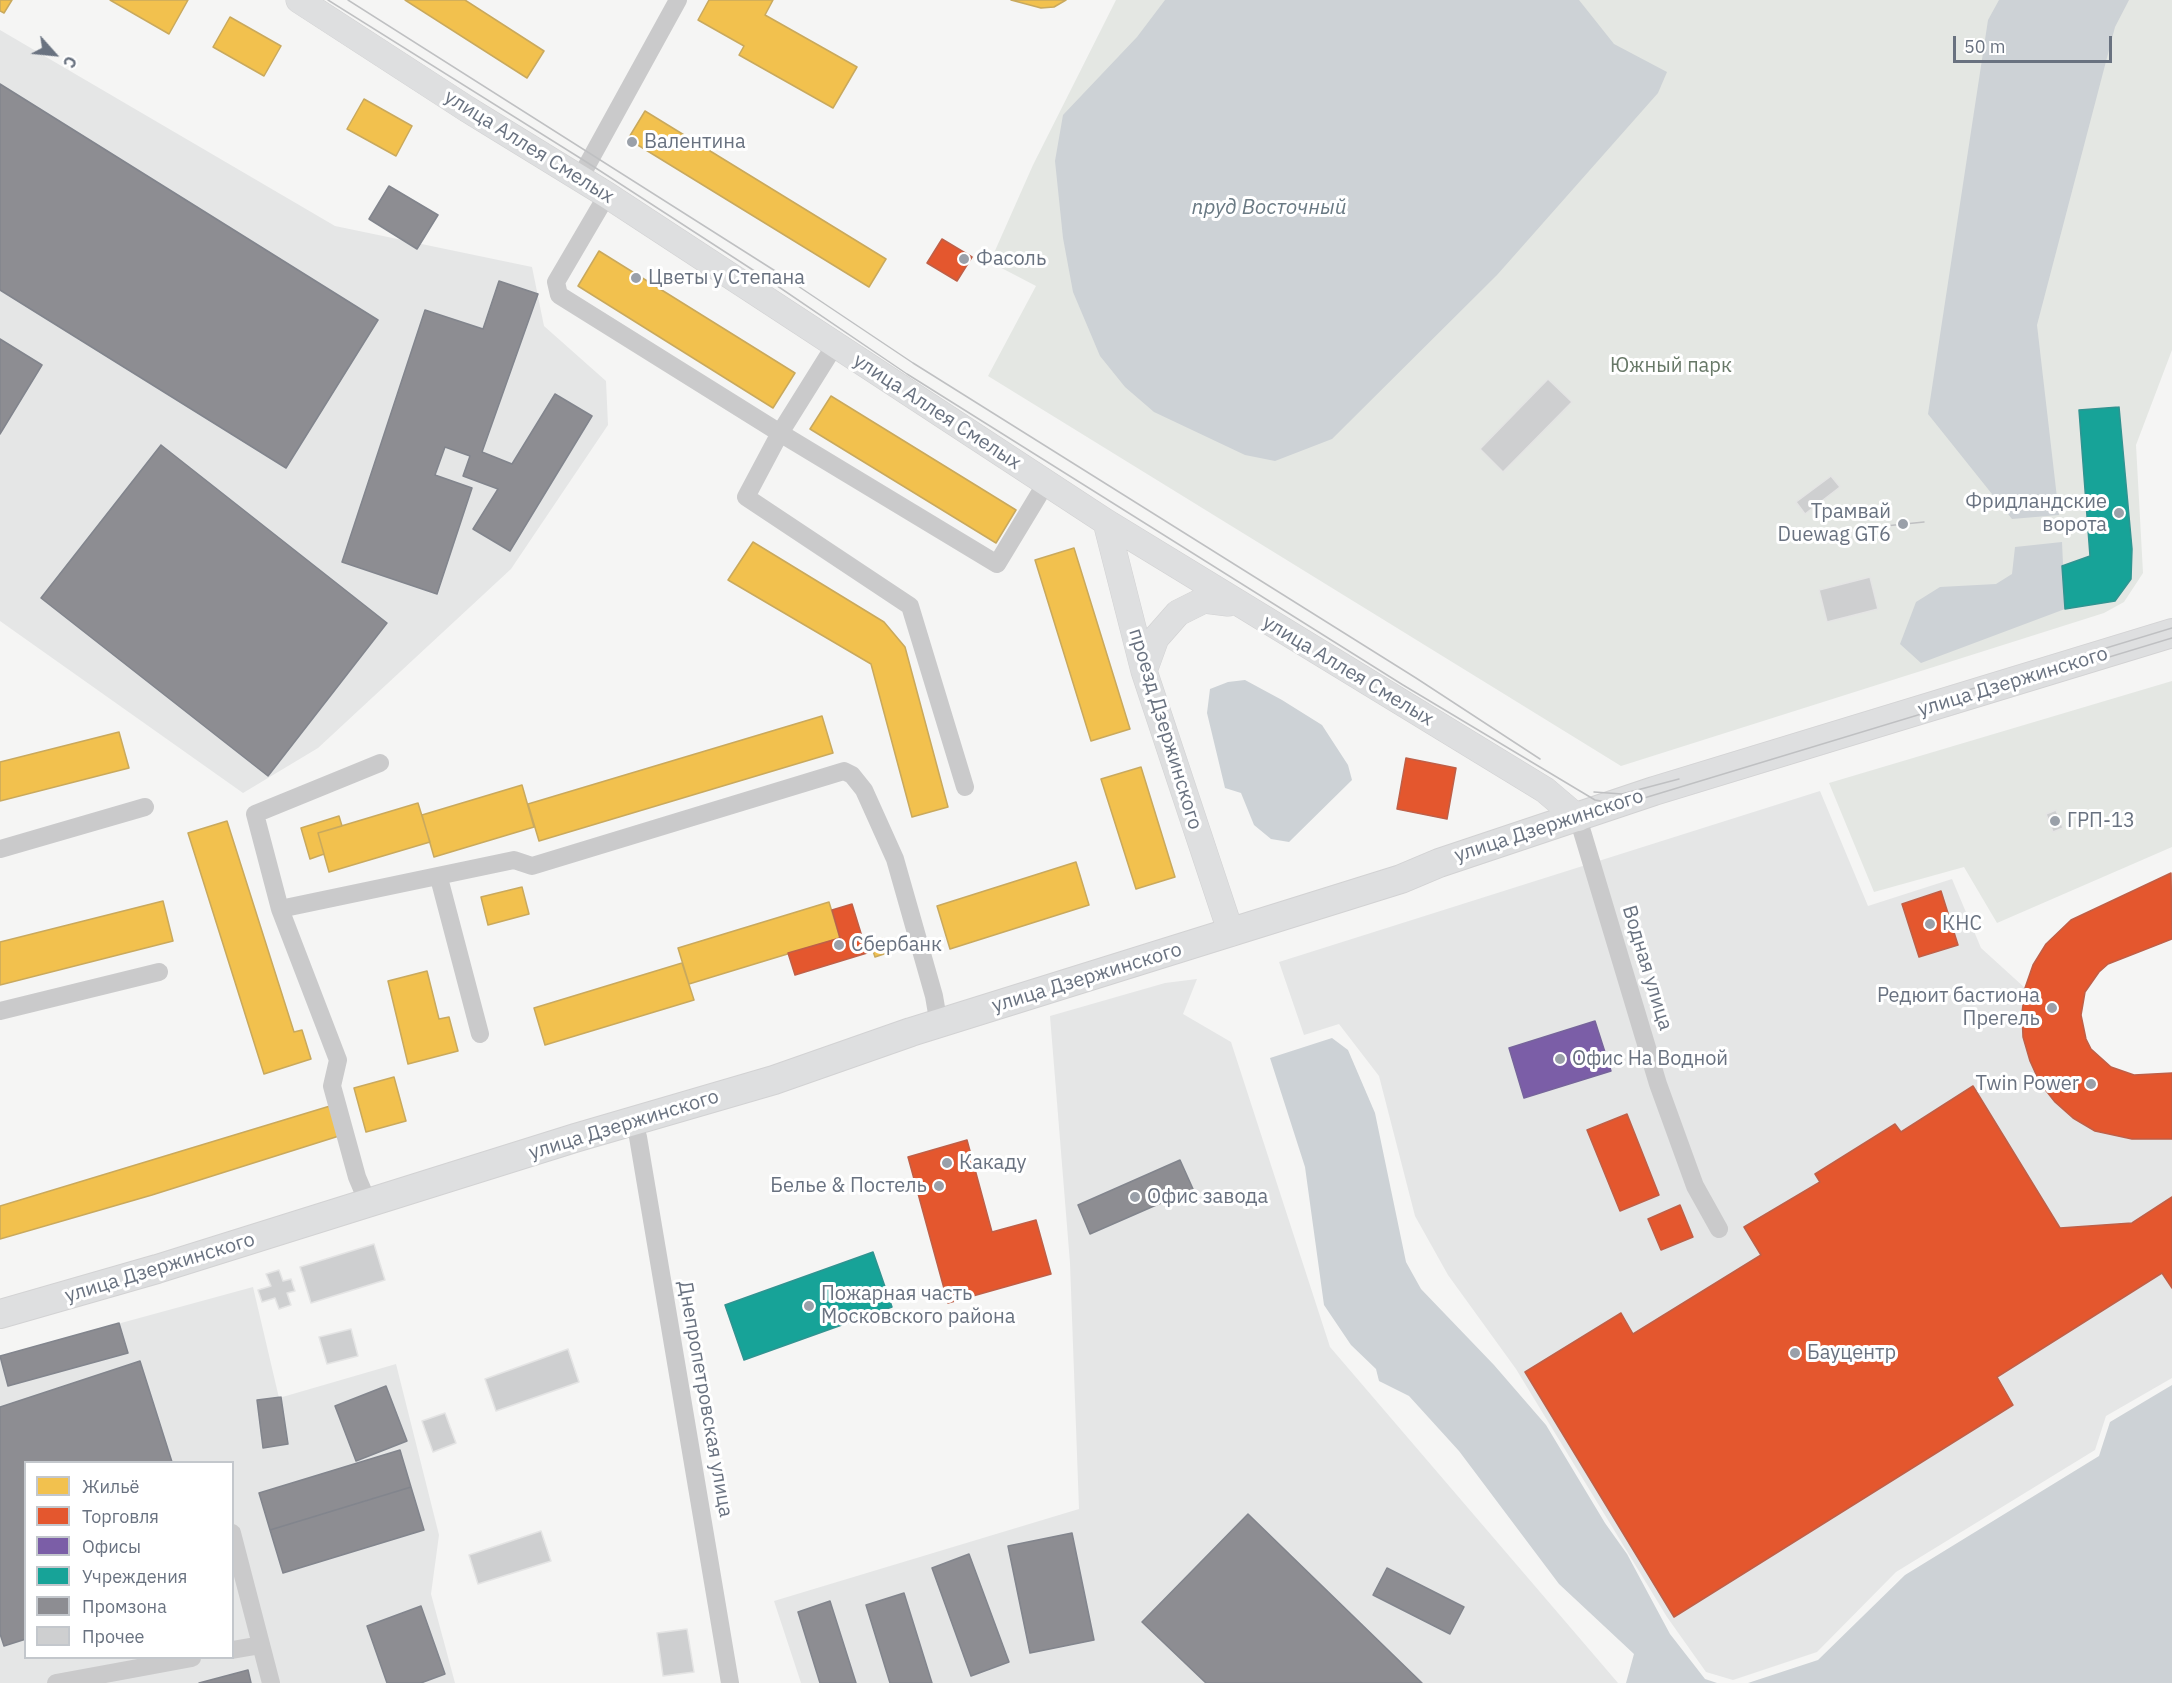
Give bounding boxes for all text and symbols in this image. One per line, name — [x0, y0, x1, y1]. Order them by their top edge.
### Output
north arrow — [24, 24, 84, 84]
scale bar — [1956, 24, 2115, 62]
text: 50 m — [1964, 35, 2006, 58]
text: С — [59, 53, 81, 71]
street label: улица Аллея Смелых — [440, 85, 618, 209]
place label: Валентина — [644, 130, 746, 154]
marker: Валентина — [625, 135, 639, 149]
water label: пруд Восточный — [1192, 195, 1346, 221]
place label: Фасоль — [976, 247, 1046, 271]
marker: Фасоль — [957, 252, 971, 266]
place label: Цветы у Степана — [648, 266, 805, 290]
marker: Цветы у Степана — [629, 271, 643, 285]
street label: улица Аллея Смелых — [849, 349, 1025, 475]
park label: Южный парк — [1610, 354, 1732, 378]
place label: Фридландские ворота — [1965, 490, 2107, 537]
place label: Трамвай Duewag GT6 — [1778, 500, 1891, 547]
marker: Фридландские ворота — [2112, 506, 2126, 520]
marker: Трамвай Duewag GT6 — [1896, 517, 1910, 531]
street label: улица Аллея Смелых — [1258, 610, 1438, 732]
street label: проезд Дзержинского — [1123, 625, 1207, 833]
street label: улица Дзержинского — [1915, 642, 2111, 722]
street label: улица Дзержинского — [1451, 784, 1647, 868]
place label: ГРП-13 — [2067, 809, 2135, 833]
marker: ГРП-13 — [2048, 814, 2062, 828]
street label: Водная улица — [1617, 903, 1677, 1033]
place label: КНС — [1942, 912, 1982, 936]
marker: КНС — [1923, 917, 1937, 931]
place label: Сбербанк — [851, 933, 942, 957]
marker: Сбербанк — [832, 938, 846, 952]
street label: улица Дзержинского — [989, 938, 1185, 1018]
place label: Редюит бастиона Прегель — [1877, 984, 2040, 1031]
marker: Редюит бастиона Прегель — [2045, 1001, 2059, 1015]
place label: Офис На Водной — [1572, 1047, 1728, 1071]
marker: Офис На Водной — [1553, 1052, 1567, 1066]
place label: Twin Power — [1976, 1072, 2079, 1096]
marker: Twin Power — [2084, 1077, 2098, 1091]
street label: улица Дзержинского — [526, 1085, 722, 1165]
place label: Какаду — [959, 1151, 1027, 1175]
marker: Какаду — [940, 1156, 954, 1170]
place label: Белье & Постель — [770, 1174, 927, 1198]
marker: Белье & Постель — [932, 1179, 946, 1193]
place label: Офис завода — [1147, 1185, 1268, 1209]
marker: Офис завода — [1128, 1190, 1142, 1204]
street label: улица Дзержинского — [62, 1228, 258, 1308]
street label: Днепропетровская улица — [672, 1279, 738, 1519]
place label: Пожарная часть Московского района — [821, 1282, 1015, 1329]
marker: Пожарная часть Московского района — [802, 1299, 816, 1313]
place label: Бауцентр — [1807, 1341, 1896, 1365]
marker: Бауцентр — [1788, 1346, 1802, 1360]
legend — [24, 1461, 234, 1659]
text: Жильё — [82, 1475, 139, 1498]
text: Торговля — [82, 1505, 159, 1528]
text: Офисы — [82, 1535, 141, 1558]
text: Учреждения — [82, 1565, 187, 1588]
text: Промзона — [82, 1595, 167, 1618]
text: Прочее — [82, 1625, 144, 1648]

